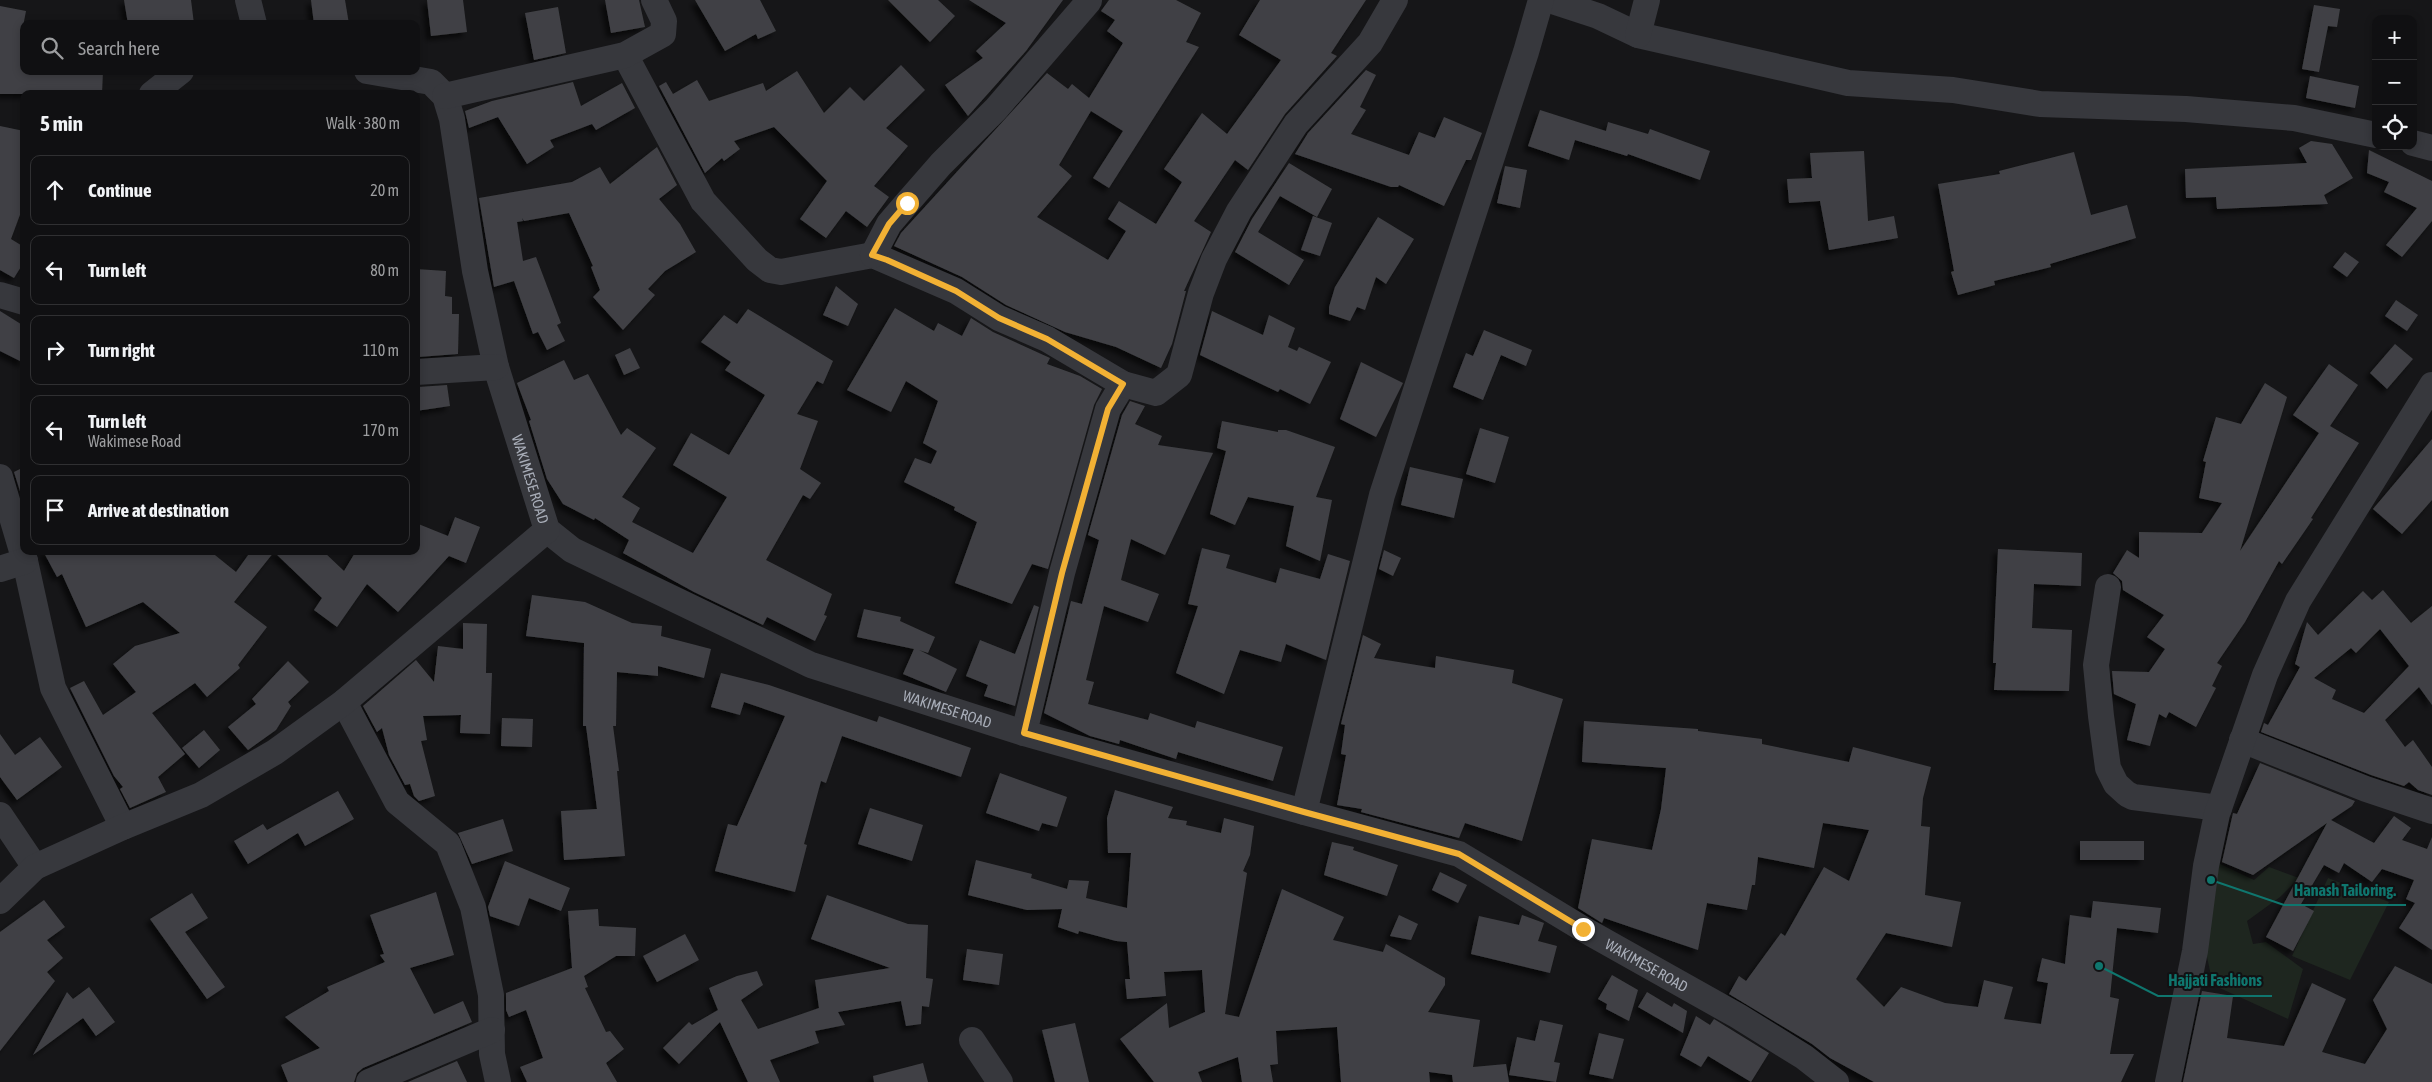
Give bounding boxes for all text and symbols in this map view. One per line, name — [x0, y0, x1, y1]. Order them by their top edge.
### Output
map controls — [2372, 15, 2417, 150]
button: + — [2372, 15, 2417, 60]
search box — [20, 20, 420, 75]
icon: search — [38, 34, 66, 62]
text: Search here — [78, 37, 160, 59]
button: − — [2372, 60, 2417, 105]
button: locate — [2372, 105, 2417, 150]
text: 5 min — [40, 111, 83, 135]
text: Walk · 380 m — [326, 114, 400, 132]
icon: ahead — [41, 176, 69, 204]
text: Continue — [88, 179, 152, 201]
text: 20 m — [370, 181, 399, 199]
route start — [896, 192, 919, 215]
icon: left — [41, 256, 69, 284]
text: Turn left — [88, 259, 146, 281]
text: 80 m — [370, 261, 399, 279]
icon: right — [41, 336, 69, 364]
text: Turn right — [88, 339, 155, 361]
text: 110 m — [363, 341, 399, 359]
text: Turn left — [88, 410, 146, 432]
icon: left — [41, 416, 69, 444]
text: 170 m — [363, 421, 399, 439]
text: Wakimese Road — [88, 432, 181, 450]
street label: WAKIMESE ROAD — [509, 432, 553, 525]
icon: arrive — [41, 496, 69, 524]
text: Arrive at destination — [88, 499, 229, 521]
street label: WAKIMESE ROAD — [901, 686, 994, 731]
callout: Hanash Tailoring. — [2284, 874, 2406, 905]
text: Hanash Tailoring. — [2294, 881, 2396, 899]
route end — [1572, 918, 1595, 941]
street label: WAKIMESE ROAD — [1602, 935, 1691, 995]
callout: Hajjati Fashions — [2158, 965, 2272, 996]
text: Hajjati Fashions — [2168, 971, 2262, 989]

